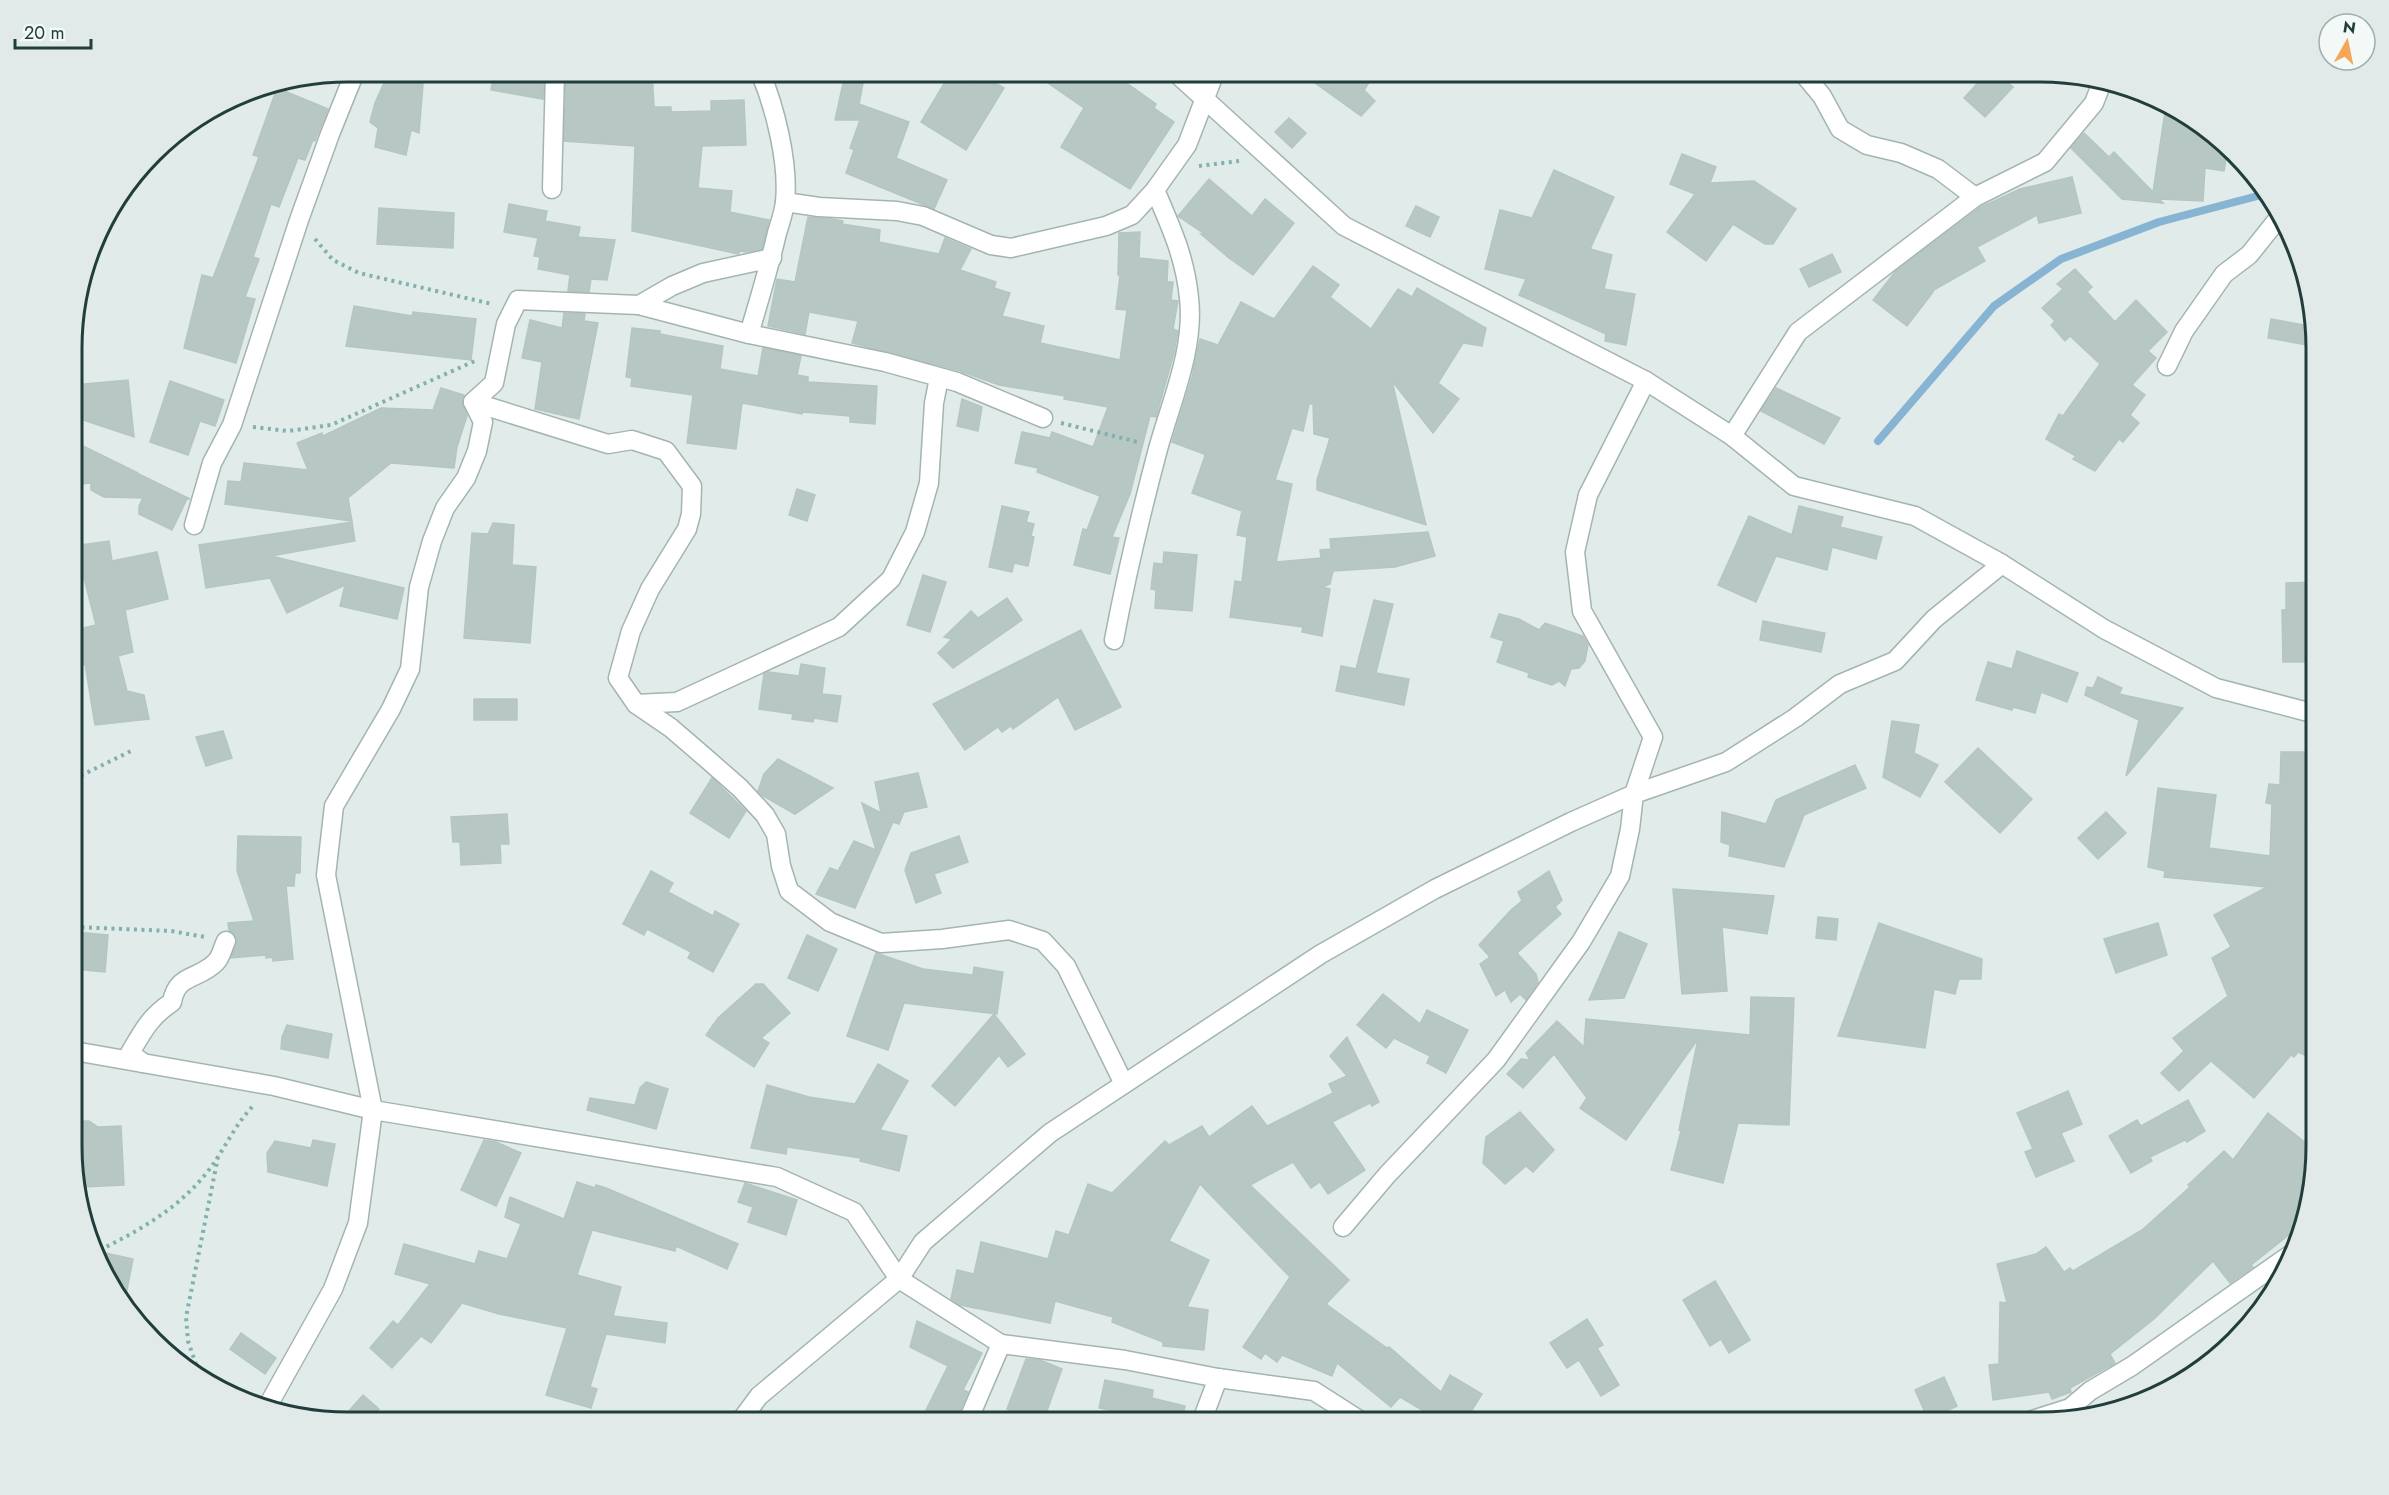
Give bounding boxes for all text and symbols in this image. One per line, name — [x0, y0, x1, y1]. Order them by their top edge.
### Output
scale bar — [15, 12, 92, 50]
north arrow — [2317, 12, 2377, 72]
text: N — [2341, 15, 2357, 40]
text: 20 m — [24, 20, 64, 46]

